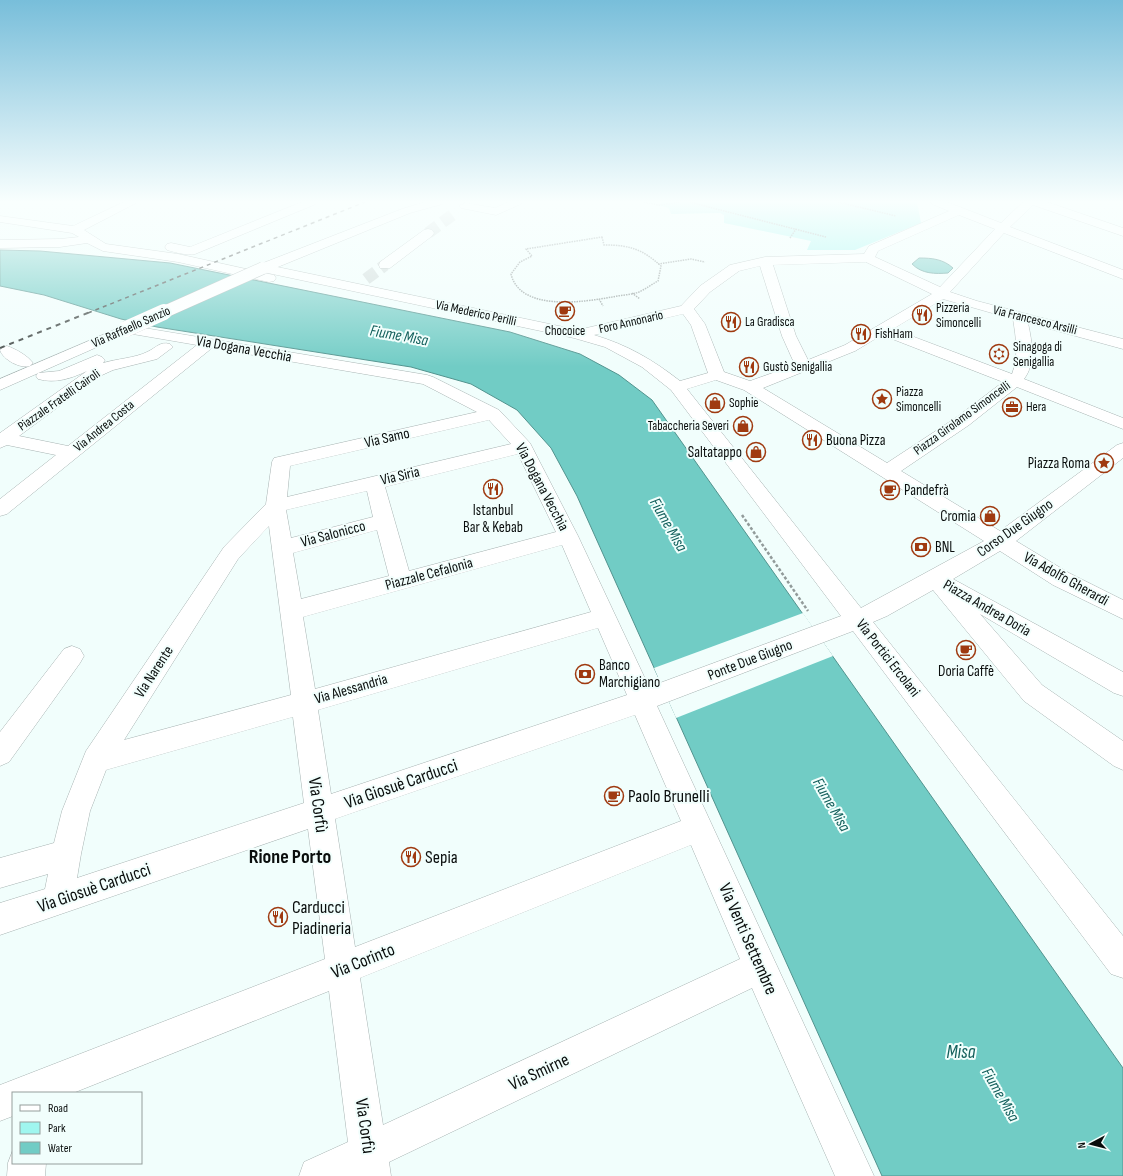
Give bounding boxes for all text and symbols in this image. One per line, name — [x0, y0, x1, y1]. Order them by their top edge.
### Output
street label: Via Mederico Perilli — [434, 297, 518, 329]
cafe icon: Chocoice — [554, 300, 576, 322]
place label: Pizzeria Simoncelli — [936, 300, 981, 331]
street label: Via Raffaello Sanzio — [89, 302, 173, 352]
street label: Via Francesco Arsilli — [991, 302, 1079, 338]
restaurant icon: Pizzeria Simoncelli — [911, 304, 933, 326]
street label: Foro Annonario — [597, 307, 665, 337]
restaurant icon: La Gradisca — [720, 311, 742, 333]
place label: La Gradisca — [745, 314, 794, 330]
water label: Fiume Misa — [368, 322, 430, 351]
place label: Chocoice — [545, 323, 585, 339]
restaurant icon: FishHam — [850, 323, 872, 345]
place label: FishHam — [875, 326, 913, 342]
street label: Via Dogana Vecchia — [195, 331, 293, 367]
place label: Sinagoga di Senigallia — [1013, 339, 1062, 370]
synagogue icon: Sinagoga di Senigallia — [988, 343, 1010, 365]
restaurant icon: Gustò Senigallia — [738, 356, 760, 378]
place label: Gustò Senigallia — [763, 359, 832, 375]
street label: Piazzale Fratelli Cairoli — [15, 366, 103, 434]
street label: Piazza Girolamo Simoncelli — [911, 378, 1013, 458]
place label: Piazza Simoncelli — [896, 384, 941, 415]
place icon: Piazza Simoncelli — [871, 388, 893, 410]
shop icon: Sophie — [704, 392, 726, 414]
place label: Sophie — [729, 395, 759, 411]
office icon: Hera — [1001, 396, 1023, 418]
street label: Via Andrea Costa — [71, 397, 137, 455]
place label: Hera — [1026, 399, 1046, 415]
shop icon: Tabaccheria Severi — [732, 415, 754, 437]
place label: Tabaccheria Severi — [648, 418, 729, 434]
street label: Via Samo — [363, 424, 411, 452]
restaurant icon: Buona Pizza — [801, 429, 823, 451]
place label: Buona Pizza — [826, 431, 886, 450]
street label: Via Dogana Vecchia — [511, 440, 573, 534]
shop icon: Saltatappo — [745, 441, 767, 463]
place label: Saltatappo — [688, 443, 742, 462]
place icon: Piazza Roma — [1093, 452, 1115, 474]
place label: Piazza Roma — [1028, 454, 1090, 473]
street label: Via Siria — [378, 462, 422, 490]
restaurant icon: Istanbul Bar & Kebab — [482, 478, 504, 500]
cafe icon: Pandefrà — [879, 479, 901, 501]
place label: Pandefrà — [904, 481, 949, 500]
water label: Fiume Misa — [645, 495, 691, 556]
street label: Corso Due Giugno — [973, 495, 1057, 561]
place label: Istanbul Bar & Kebab — [463, 501, 523, 537]
shop icon: Cromia — [979, 505, 1001, 527]
place label: Cromia — [940, 507, 976, 526]
street label: Via Salonicco — [299, 516, 367, 552]
bank icon: BNL — [910, 536, 932, 558]
place label: BNL — [935, 538, 955, 557]
street label: Via Adolfo Gherardi — [1020, 548, 1112, 610]
street label: Piazzale Cefalonia — [383, 553, 475, 595]
street label: Piazza Andrea Doria — [940, 575, 1034, 641]
street label: Via Portici Ercolani — [852, 615, 924, 701]
street label: Ponte Due Giugno — [705, 635, 795, 685]
cafe icon: Doria Caffè — [955, 639, 977, 661]
street label: Via Narente — [130, 642, 178, 702]
place label: Banco Marchigiano — [599, 656, 660, 692]
place label: Doria Caffè — [938, 662, 994, 681]
bank icon: Banco Marchigiano — [574, 663, 596, 685]
street label: Via Alessandria — [312, 669, 390, 708]
street label: Via Giosuè Carducci — [342, 755, 460, 813]
water label: Fiume Misa — [808, 775, 854, 836]
street label: Via Corfù — [304, 776, 332, 834]
cafe icon: Paolo Brunelli — [603, 785, 625, 807]
place label: Paolo Brunelli — [628, 786, 710, 807]
district label: Rione Porto — [249, 845, 331, 869]
restaurant icon: Sepia — [400, 846, 422, 868]
place label: Sepia — [425, 847, 458, 868]
street label: Via Giosuè Carducci — [35, 859, 153, 917]
street label: Via Venti Settembre — [714, 880, 782, 998]
place label: Carducci Piadineria — [292, 897, 351, 939]
restaurant icon: Carducci Piadineria — [267, 906, 289, 928]
street label: Via Corinto — [328, 939, 398, 983]
water label: Misa — [947, 1041, 976, 1064]
street label: Via Smirne — [506, 1049, 572, 1095]
water label: Fiume Misa — [977, 1065, 1023, 1126]
legend — [12, 1092, 142, 1164]
street label: Via Corfù — [351, 1097, 379, 1155]
text: Road — [48, 1101, 68, 1116]
text: Park — [48, 1121, 66, 1136]
north arrow — [1071, 1124, 1111, 1164]
text: Water — [48, 1141, 72, 1156]
text: N — [1075, 1141, 1088, 1149]

